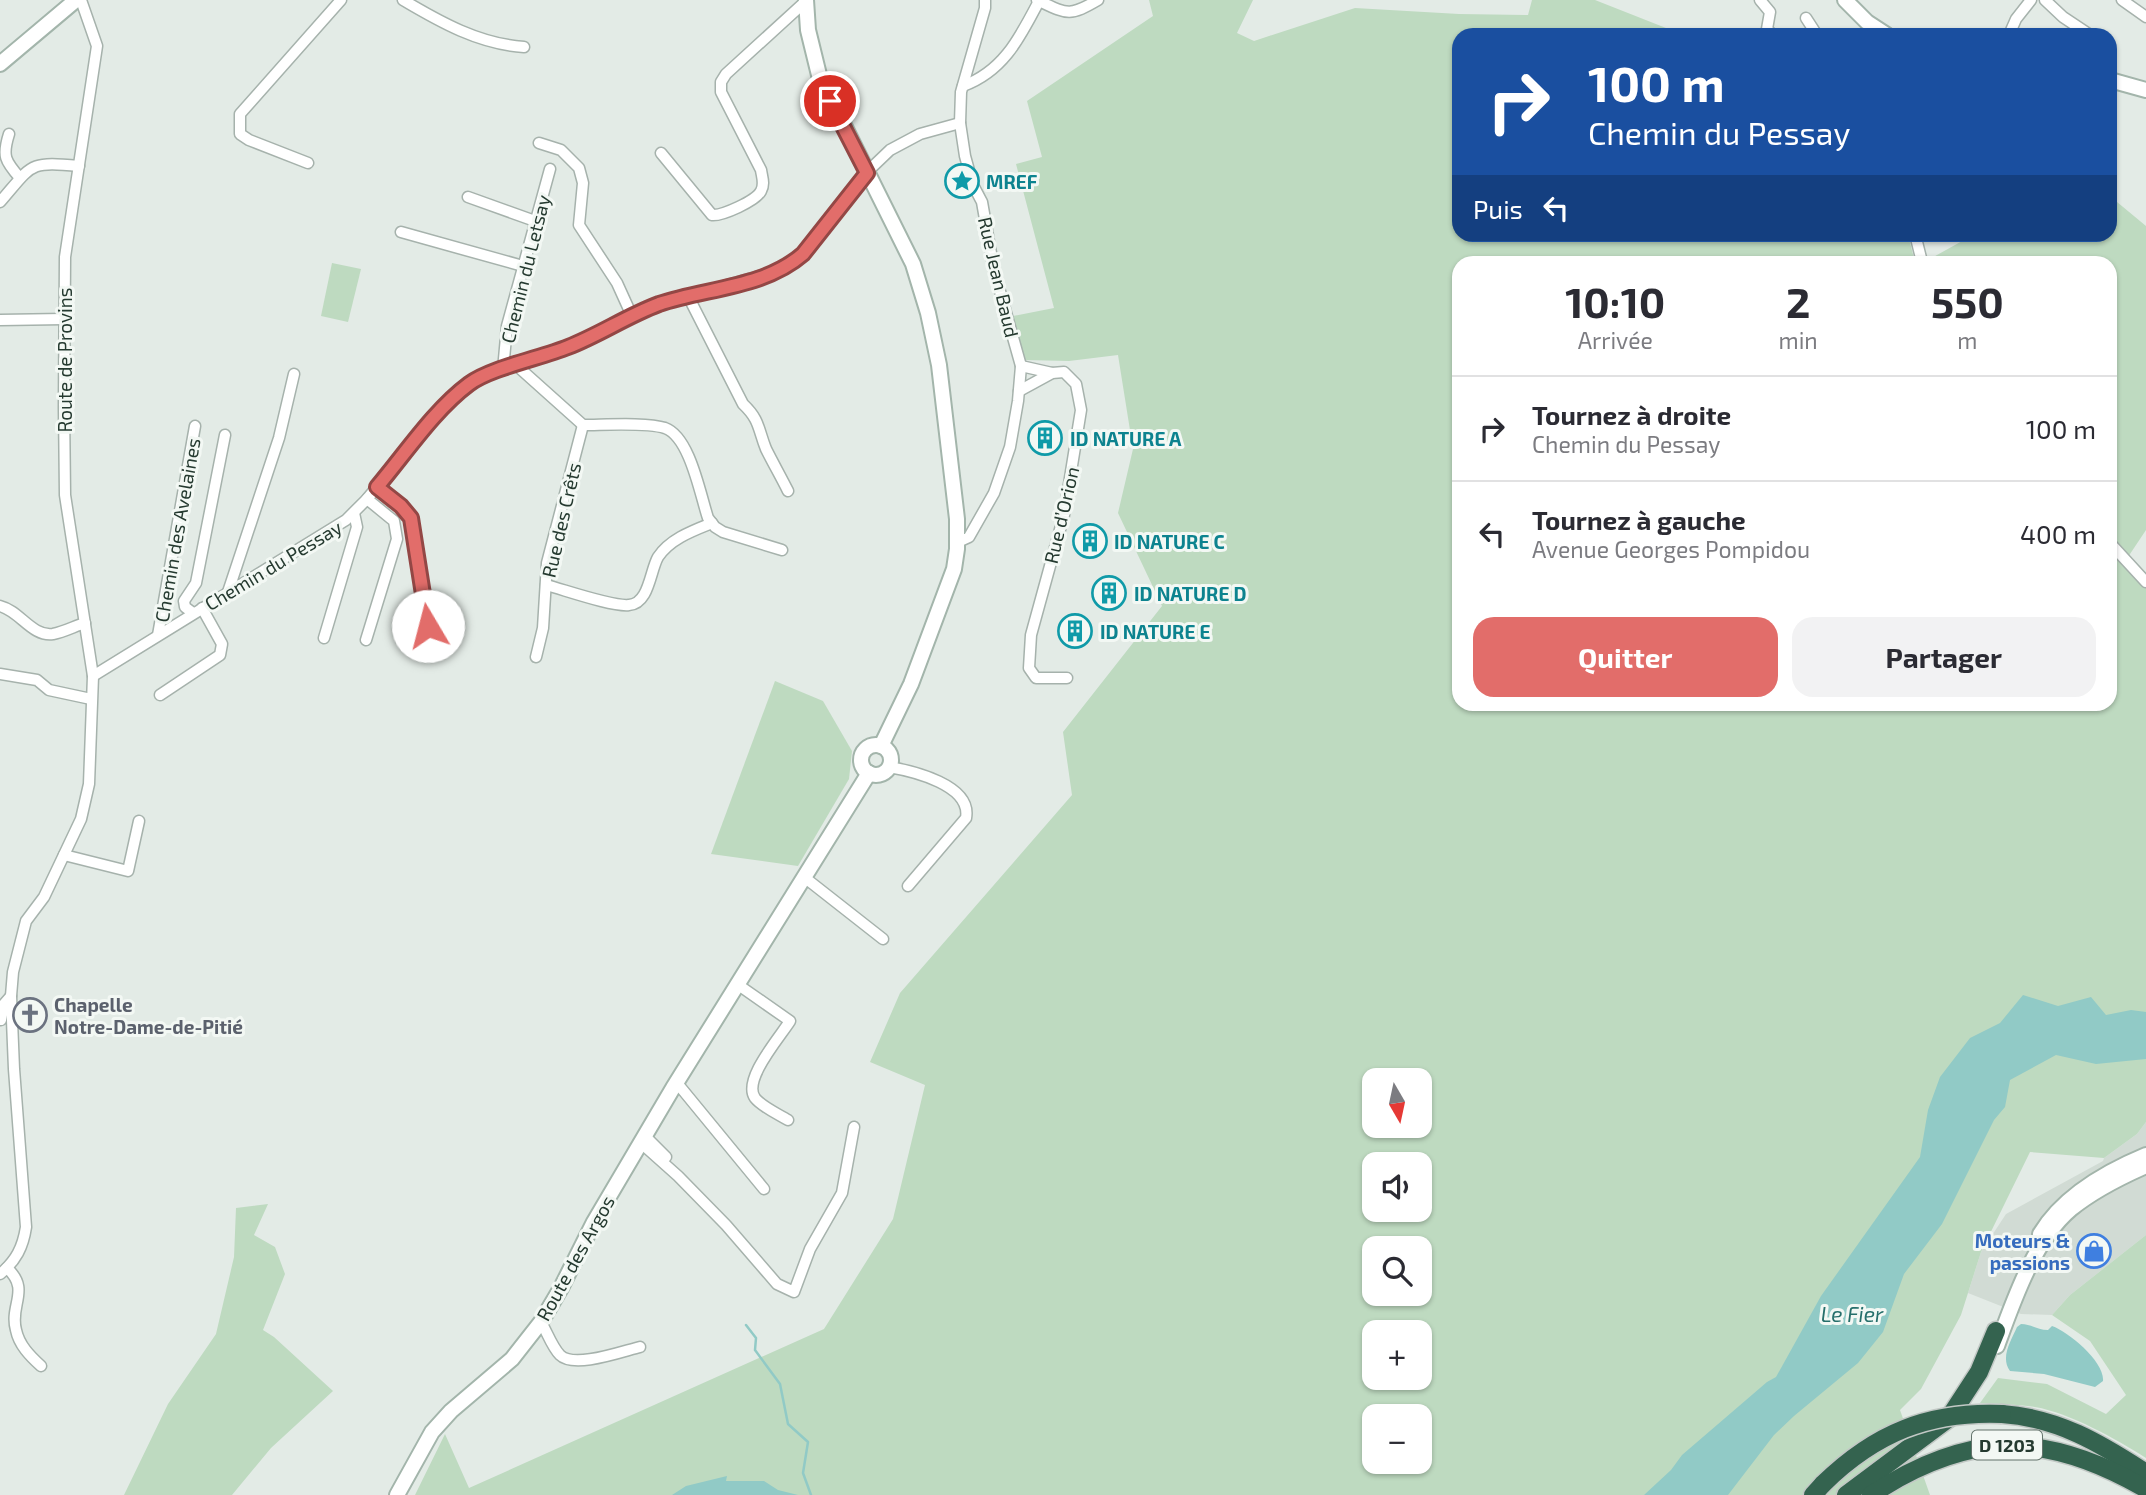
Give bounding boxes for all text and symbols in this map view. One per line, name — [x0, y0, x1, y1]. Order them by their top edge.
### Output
text: 100 m — [1588, 53, 1725, 112]
icon: right — [1473, 56, 1564, 147]
pin — [800, 71, 860, 131]
icon: arrive — [811, 82, 849, 120]
text: Chemin du Pessay — [1588, 113, 1850, 151]
place icon: MREF — [943, 162, 981, 200]
place label: MREF — [986, 170, 1038, 193]
icon: left — [1537, 189, 1575, 227]
street label: Chemin du Letsay — [495, 192, 555, 346]
text: Puis — [1473, 193, 1523, 224]
street label: Rue Jean Baud — [974, 215, 1024, 339]
text: 10:10 — [1565, 276, 1665, 326]
text: 2 — [1786, 276, 1810, 326]
text: 550 — [1931, 276, 2004, 326]
street label: Route de Provins — [53, 287, 76, 433]
text: Arrivée — [1578, 326, 1653, 354]
text: min — [1779, 326, 1818, 354]
text: m — [1957, 326, 1977, 354]
text: Tournez à droite — [1532, 399, 1731, 430]
icon: right — [1473, 410, 1511, 448]
text: 100 m — [2026, 413, 2096, 444]
building icon: ID NATURE A — [1026, 419, 1064, 457]
place label: ID NATURE A — [1070, 427, 1182, 450]
text: Chemin du Pessay — [1532, 430, 1721, 458]
street label: Chemin des Avelaines — [149, 436, 205, 624]
street label: Rue des Crêts — [537, 460, 585, 580]
street label: Rue d’Orion — [1039, 464, 1083, 566]
text: Tournez à gauche — [1532, 504, 1746, 535]
street label: Chemin du Pessay — [200, 515, 346, 615]
icon: left — [1473, 515, 1511, 553]
text: 400 m — [2020, 518, 2096, 549]
building icon: ID NATURE C — [1071, 522, 1109, 560]
place label: ID NATURE C — [1114, 530, 1225, 553]
text: Avenue Georges Pompidou — [1532, 535, 1810, 563]
building icon: ID NATURE D — [1090, 574, 1128, 612]
place label: ID NATURE D — [1134, 582, 1246, 605]
position arrow — [391, 589, 465, 663]
building icon: ID NATURE E — [1056, 612, 1094, 650]
button: Quitter — [1473, 617, 1778, 697]
button: Partager — [1792, 617, 2096, 697]
place label: ID NATURE E — [1100, 620, 1210, 643]
place label: Chapelle Notre-Dame-de-Pitié — [54, 993, 243, 1038]
church icon: Chapelle Notre-Dame-de-Pitié — [11, 996, 49, 1034]
north arrow — [1362, 1068, 1432, 1138]
map controls — [1362, 1068, 1432, 1474]
button: sound — [1362, 1152, 1432, 1222]
street label: Route des Argos — [531, 1191, 619, 1325]
place label: Moteurs & passions — [1975, 1229, 2070, 1274]
shop icon: Moteurs & passions — [2075, 1232, 2113, 1270]
button: search — [1362, 1236, 1432, 1306]
water label: Le Fier — [1821, 1301, 1884, 1326]
button: + — [1362, 1320, 1432, 1390]
button: − — [1362, 1404, 1432, 1474]
road number: D 1203 — [1972, 1430, 2042, 1460]

